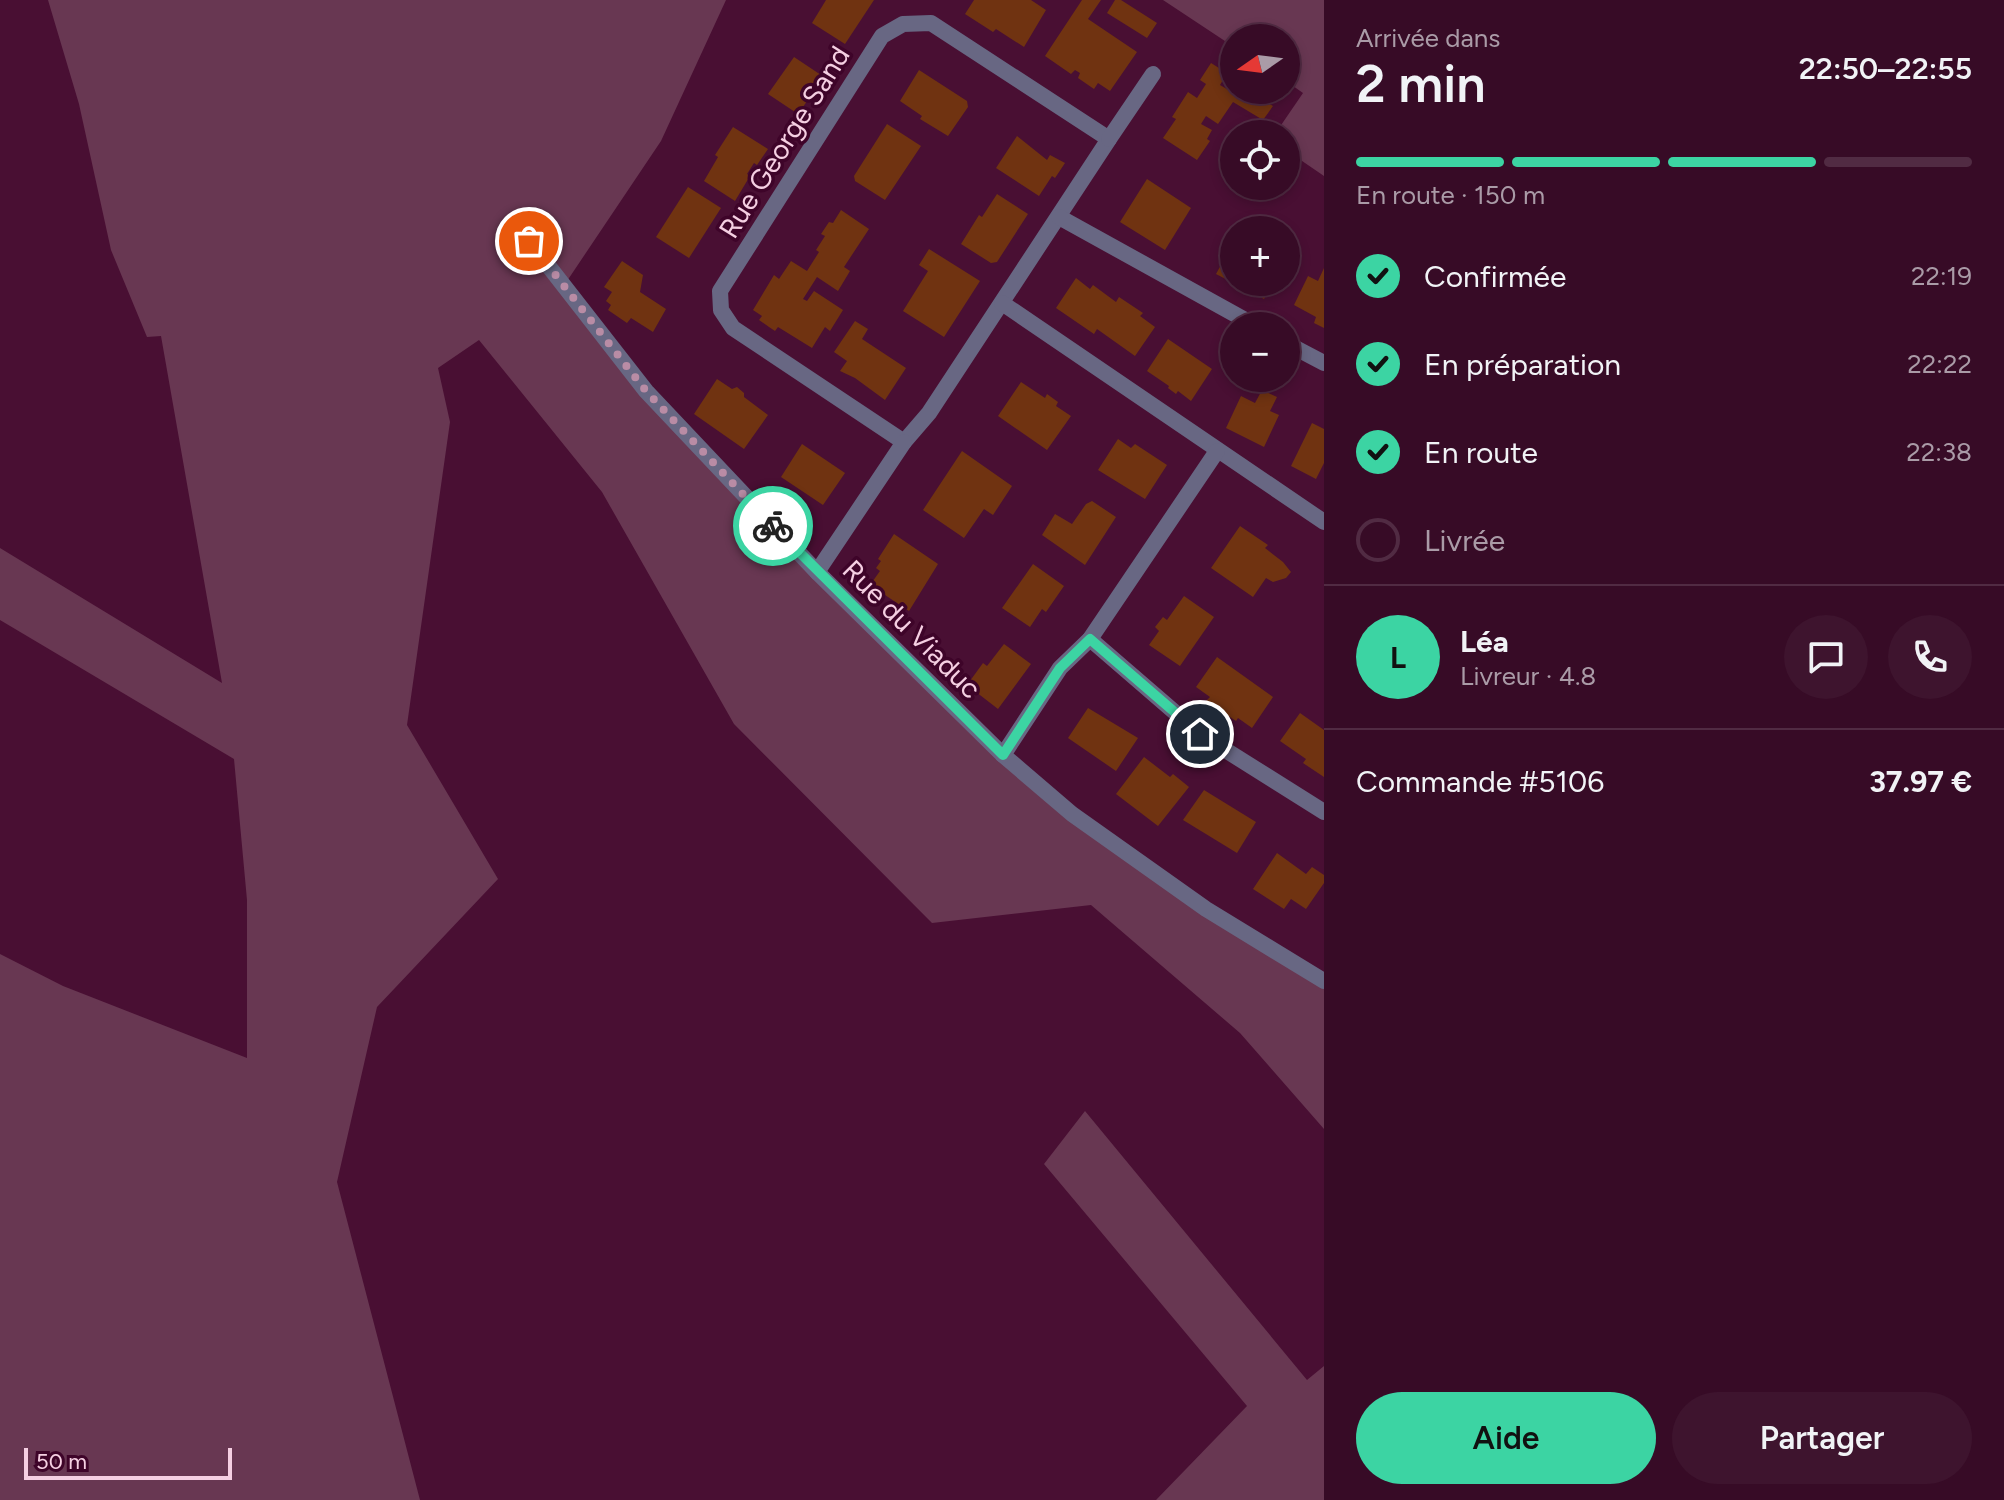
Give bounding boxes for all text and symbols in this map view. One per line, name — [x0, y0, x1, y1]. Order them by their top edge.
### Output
text: Arrivée dans — [1356, 22, 1500, 54]
north arrow — [1220, 24, 1300, 104]
map controls — [1220, 24, 1300, 392]
street label: Rue George Sand — [711, 40, 857, 244]
text: 22:50–22:55 — [1799, 50, 1972, 87]
text: 2 min — [1356, 53, 1485, 115]
button: locate — [1220, 120, 1300, 200]
text: En route · 150 m — [1356, 179, 1545, 211]
pin — [495, 207, 563, 275]
button: + — [1220, 216, 1300, 296]
icon: bag — [507, 219, 551, 263]
icon: check — [1356, 254, 1400, 298]
text: Confirmée — [1424, 258, 1566, 295]
text: 22:19 — [1911, 260, 1972, 292]
button: − — [1220, 312, 1300, 392]
icon: check — [1356, 342, 1400, 386]
text: En préparation — [1424, 346, 1621, 383]
text: 22:22 — [1907, 348, 1972, 380]
icon: check — [1356, 430, 1400, 474]
text: En route — [1424, 434, 1538, 471]
text: 22:38 — [1906, 436, 1972, 468]
courier — [733, 486, 813, 566]
icon: bike — [751, 504, 795, 548]
text: Livrée — [1424, 522, 1505, 559]
street label: Rue du Viaduc — [836, 553, 988, 705]
button: chat — [1784, 615, 1868, 699]
button: phone — [1888, 615, 1972, 699]
text: Léa — [1460, 623, 1509, 660]
text: L — [1390, 639, 1406, 676]
text: Livreur · 4.8 — [1460, 660, 1596, 692]
pin — [1166, 700, 1234, 768]
icon: home — [1178, 712, 1222, 756]
text: Commande #5106 — [1356, 763, 1604, 800]
text: 37.97 € — [1869, 763, 1972, 800]
button: Aide — [1356, 1392, 1656, 1484]
button: Partager — [1672, 1392, 1972, 1484]
scale bar — [24, 1444, 232, 1480]
text: 50 m — [36, 1448, 87, 1475]

